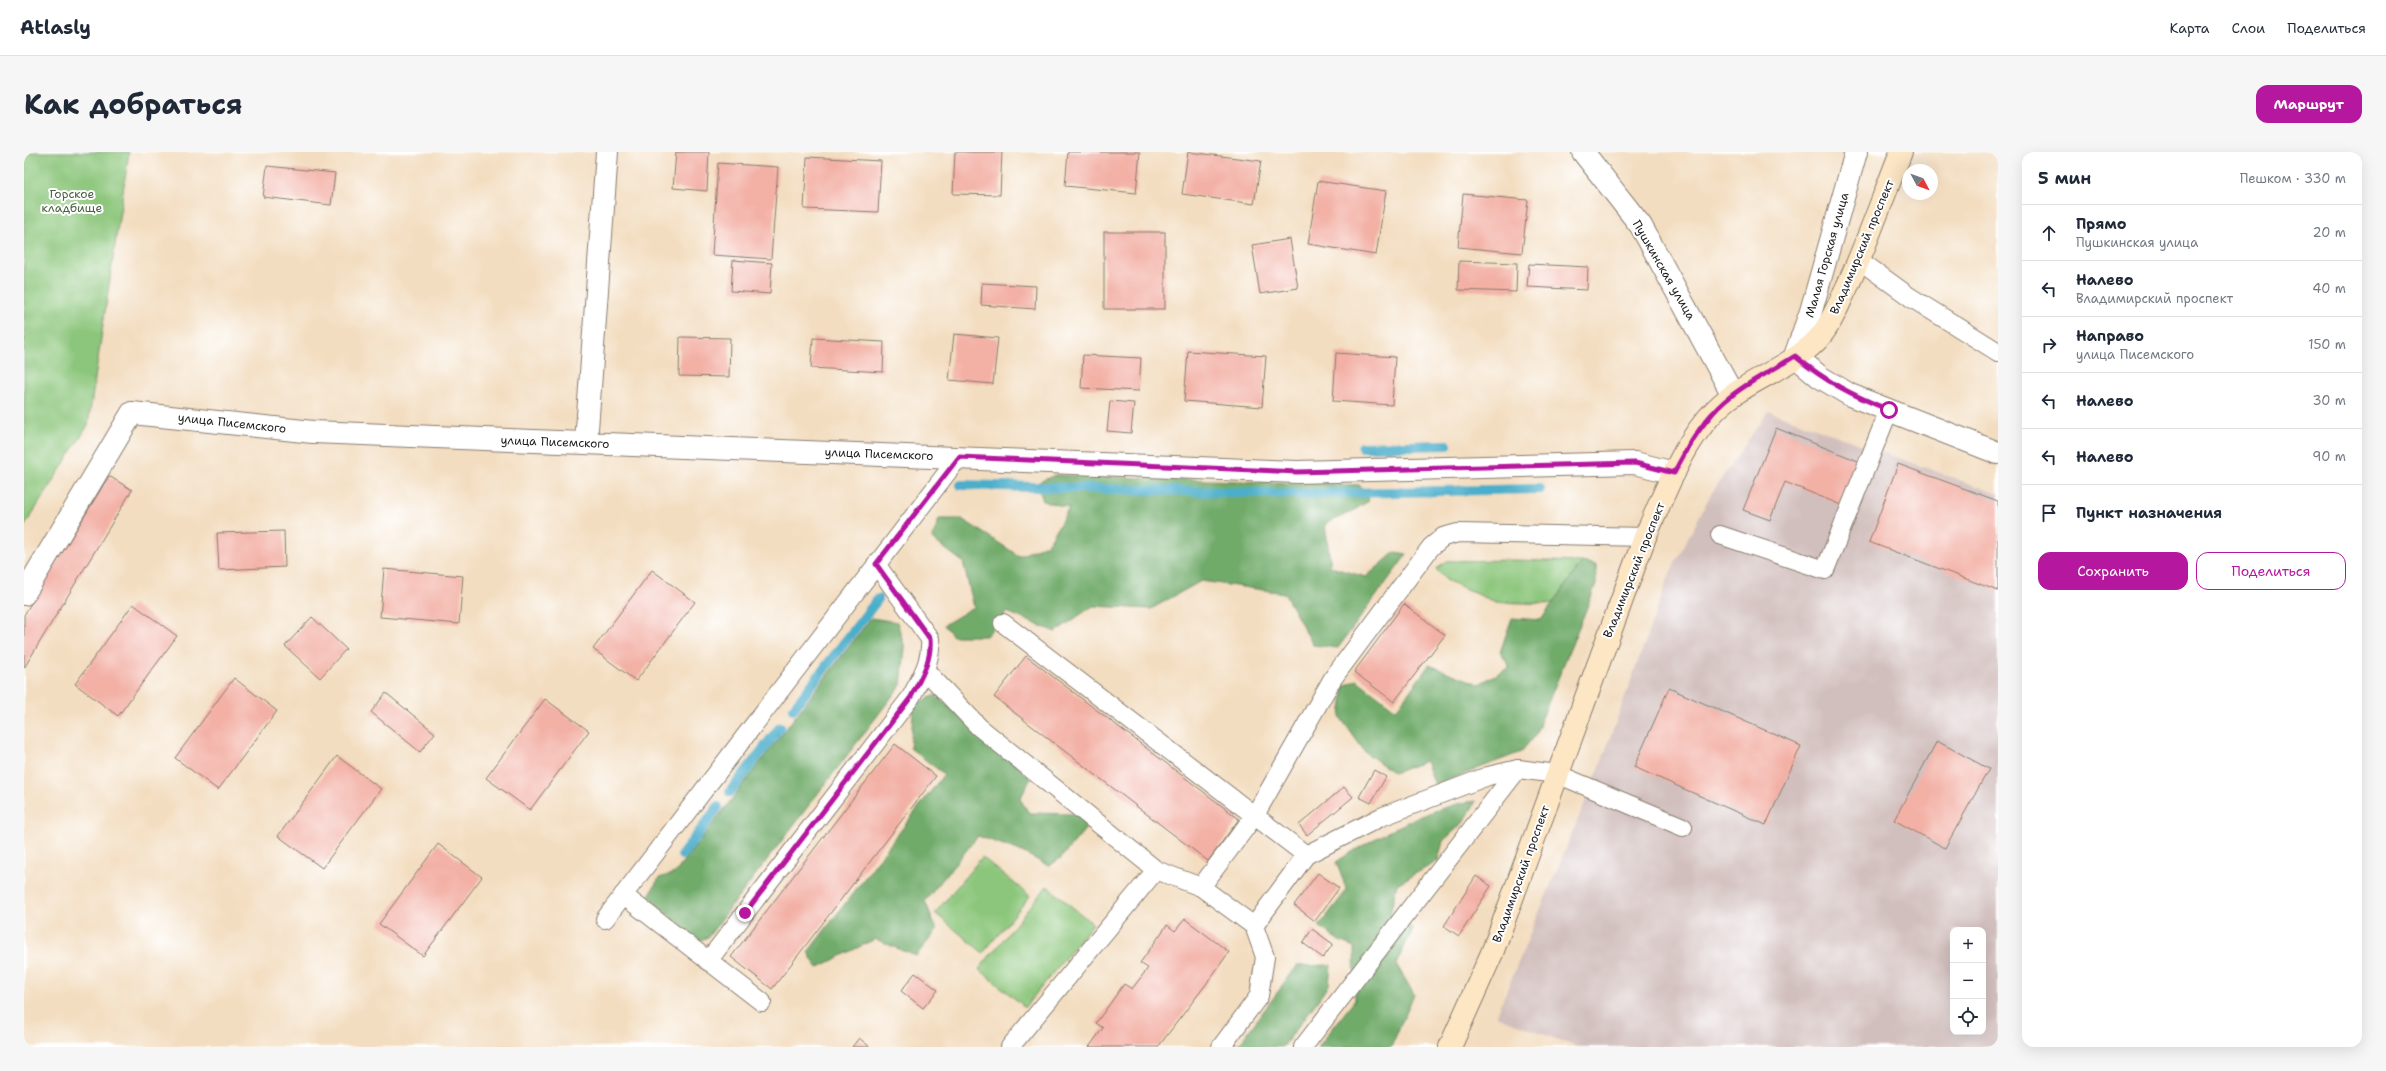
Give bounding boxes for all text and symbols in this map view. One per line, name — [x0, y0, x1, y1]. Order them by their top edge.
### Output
text: Atlasly — [20, 15, 91, 40]
text: Карта — [2169, 19, 2210, 37]
text: Слои — [2232, 19, 2265, 37]
text: Поделиться — [2287, 19, 2366, 37]
text: Как добраться — [24, 85, 243, 123]
button: Маршрут — [2256, 85, 2362, 123]
north arrow — [1902, 164, 1938, 200]
text: 5 мин — [2038, 167, 2091, 189]
text: Пешком · 330 m — [2240, 170, 2346, 187]
street label: Владимирский проспект — [1826, 176, 1898, 317]
park label: Горское кладбище — [42, 186, 103, 216]
street label: Малая Горская улица — [1801, 190, 1853, 319]
text: Прямо — [2076, 214, 2126, 234]
street label: Пушкинская улица — [1629, 217, 1699, 323]
icon: ahead — [2038, 222, 2060, 244]
text: 20 m — [2313, 224, 2346, 241]
text: Пушкинская улица — [2076, 234, 2198, 251]
text: Налево — [2076, 270, 2134, 290]
icon: left — [2038, 278, 2060, 300]
text: 40 m — [2312, 280, 2346, 297]
text: Владимирский проспект — [2076, 290, 2233, 307]
text: Направо — [2076, 326, 2144, 346]
icon: right — [2038, 334, 2060, 356]
text: 150 m — [2308, 336, 2346, 353]
text: улица Писемского — [2076, 346, 2194, 363]
icon: left — [2038, 390, 2060, 412]
text: Налево — [2076, 391, 2134, 411]
text: 30 m — [2312, 392, 2346, 409]
route start — [1880, 401, 1898, 419]
street label: улица Писемского — [177, 409, 287, 437]
street label: улица Писемского — [500, 432, 610, 452]
street label: улица Писемского — [824, 444, 934, 464]
icon: left — [2038, 446, 2060, 468]
text: Налево — [2076, 447, 2134, 467]
text: 90 m — [2312, 448, 2346, 465]
street label: Владимирский проспект — [1599, 499, 1669, 640]
icon: arrive — [2038, 502, 2060, 524]
text: Пункт назначения — [2076, 503, 2222, 523]
button: Сохранить — [2038, 552, 2188, 590]
button: Поделиться — [2196, 552, 2346, 590]
street label: Владимирский проспект — [1489, 802, 1554, 945]
route end — [736, 904, 754, 922]
map controls — [1950, 927, 1986, 1035]
button: + — [1950, 927, 1986, 963]
button: − — [1950, 963, 1986, 999]
button: locate — [1950, 999, 1986, 1035]

